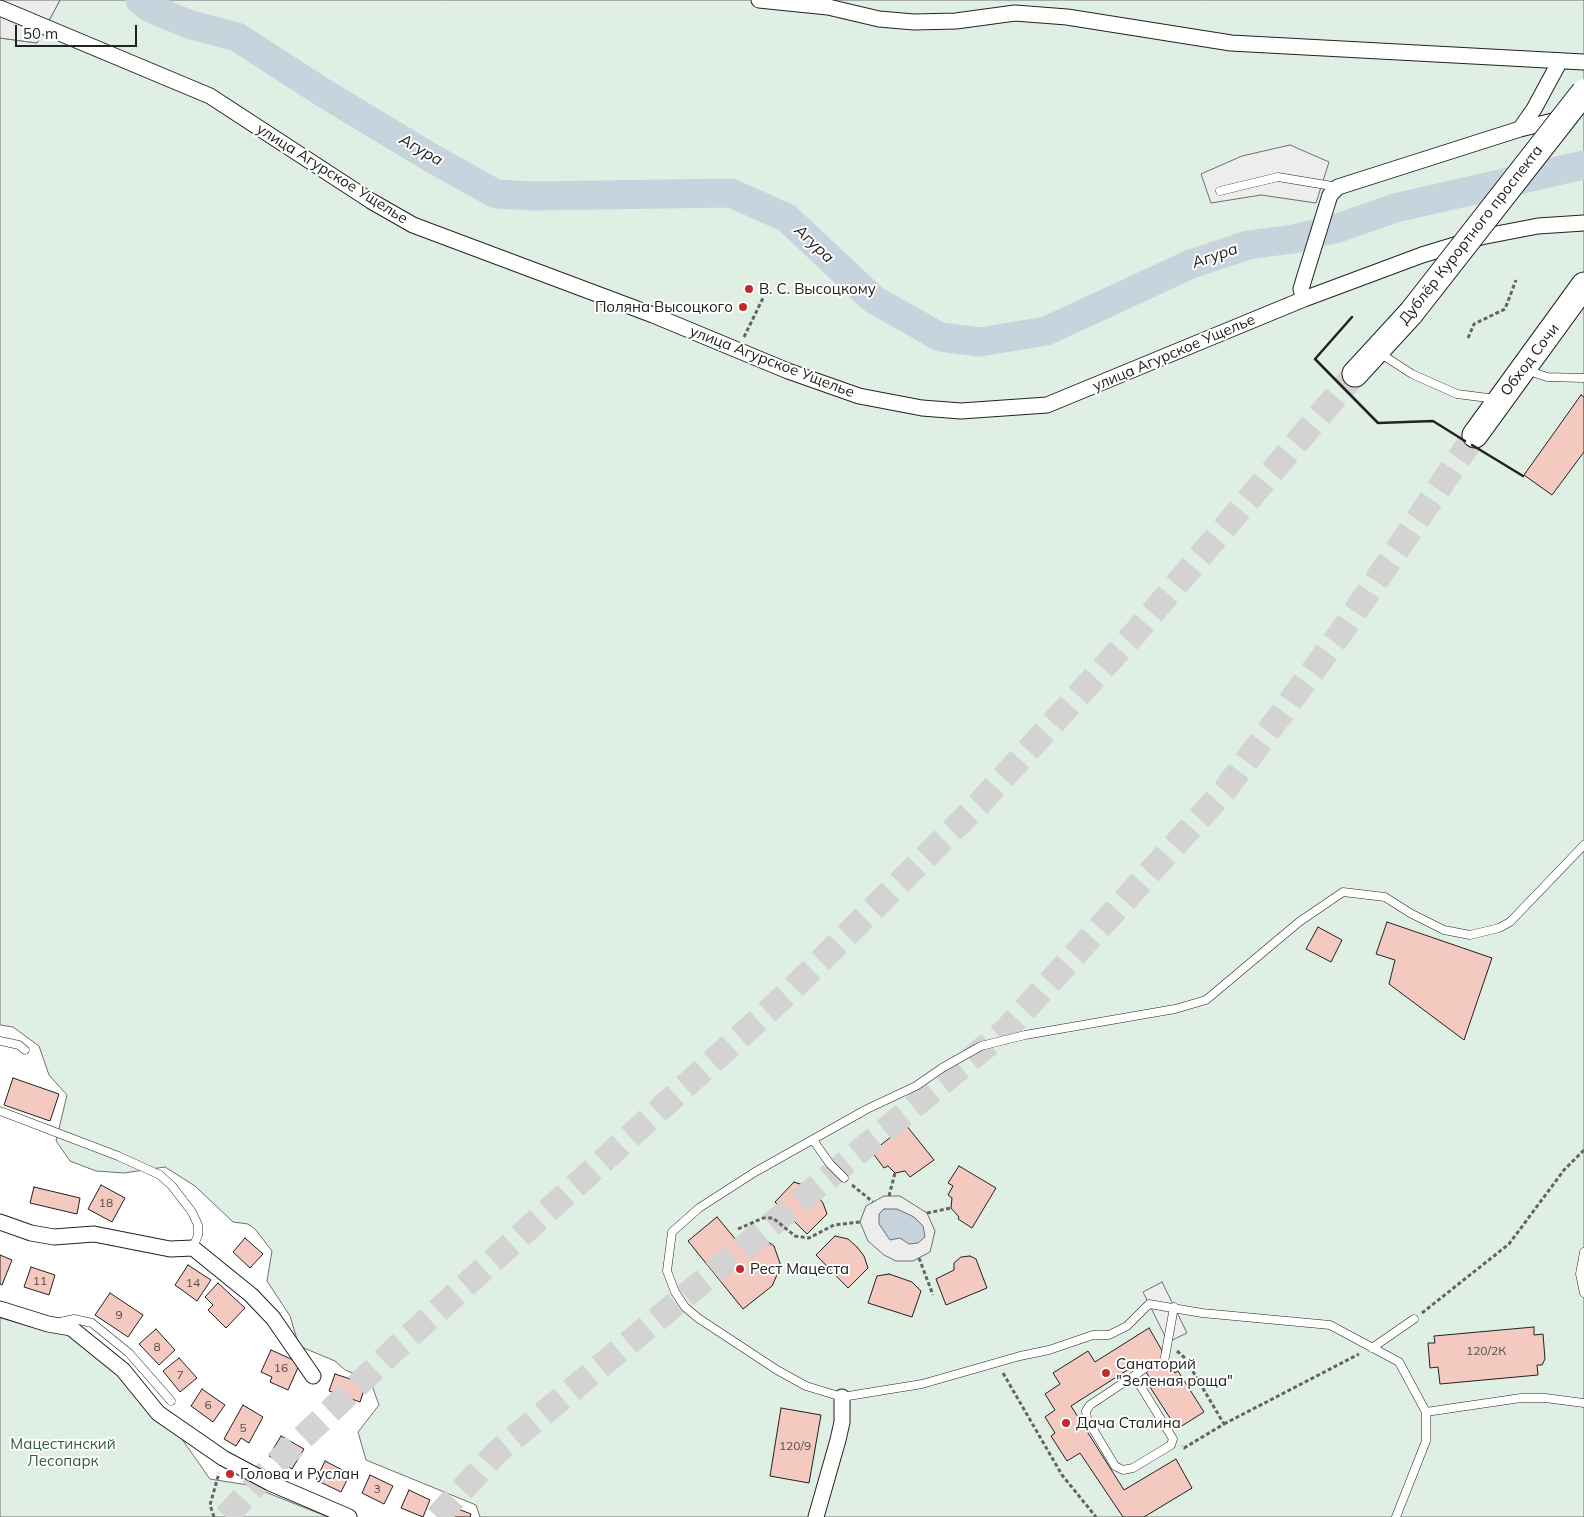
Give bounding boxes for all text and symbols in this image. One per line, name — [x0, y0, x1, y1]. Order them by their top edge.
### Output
scale bar — [18, 15, 140, 47]
text: 50 m — [23, 24, 58, 43]
street label: улица Агурское Ущелье — [253, 120, 411, 228]
water label: Агура — [396, 130, 446, 170]
street label: Дублёр Курортного проспекта — [1395, 142, 1547, 328]
water label: Агура — [790, 221, 838, 267]
water label: Агура — [1190, 239, 1240, 273]
place label: В. С. Высоцкому — [759, 280, 876, 298]
marker: В. С. Высоцкому — [743, 283, 755, 295]
place label: Поляна Высоцкого — [595, 298, 733, 316]
marker: Поляна Высоцкого — [737, 301, 749, 313]
street label: улица Агурское Ущелье — [1090, 311, 1258, 395]
street label: Обход Сочи — [1497, 320, 1563, 400]
street label: улица Агурское Ущелье — [687, 322, 857, 402]
house number: 18 — [99, 1196, 113, 1210]
place label: Рест Мацеста — [750, 1260, 849, 1278]
marker: Рест Мацеста — [734, 1263, 746, 1275]
house number: 11 — [33, 1274, 47, 1288]
house number: 14 — [186, 1276, 200, 1290]
house number: 9 — [115, 1308, 123, 1322]
house number: 8 — [153, 1340, 161, 1354]
house number: 120/2К — [1466, 1344, 1506, 1358]
place label: Санаторий "Зеленая роща" — [1116, 1355, 1233, 1390]
house number: 16 — [274, 1361, 288, 1375]
marker: Санаторий "Зеленая роща" — [1100, 1367, 1112, 1379]
house number: 7 — [176, 1368, 184, 1382]
house number: 6 — [204, 1398, 212, 1412]
place label: Дача Сталина — [1076, 1414, 1181, 1432]
marker: Дача Сталина — [1060, 1417, 1072, 1429]
house number: 5 — [239, 1421, 247, 1435]
park label: Мацестинский Лесопарк — [10, 1435, 116, 1470]
house number: 120/9 — [779, 1439, 811, 1453]
place label: Голова и Руслан — [240, 1465, 359, 1483]
marker: Голова и Руслан — [224, 1468, 236, 1480]
house number: 3 — [373, 1482, 381, 1496]

